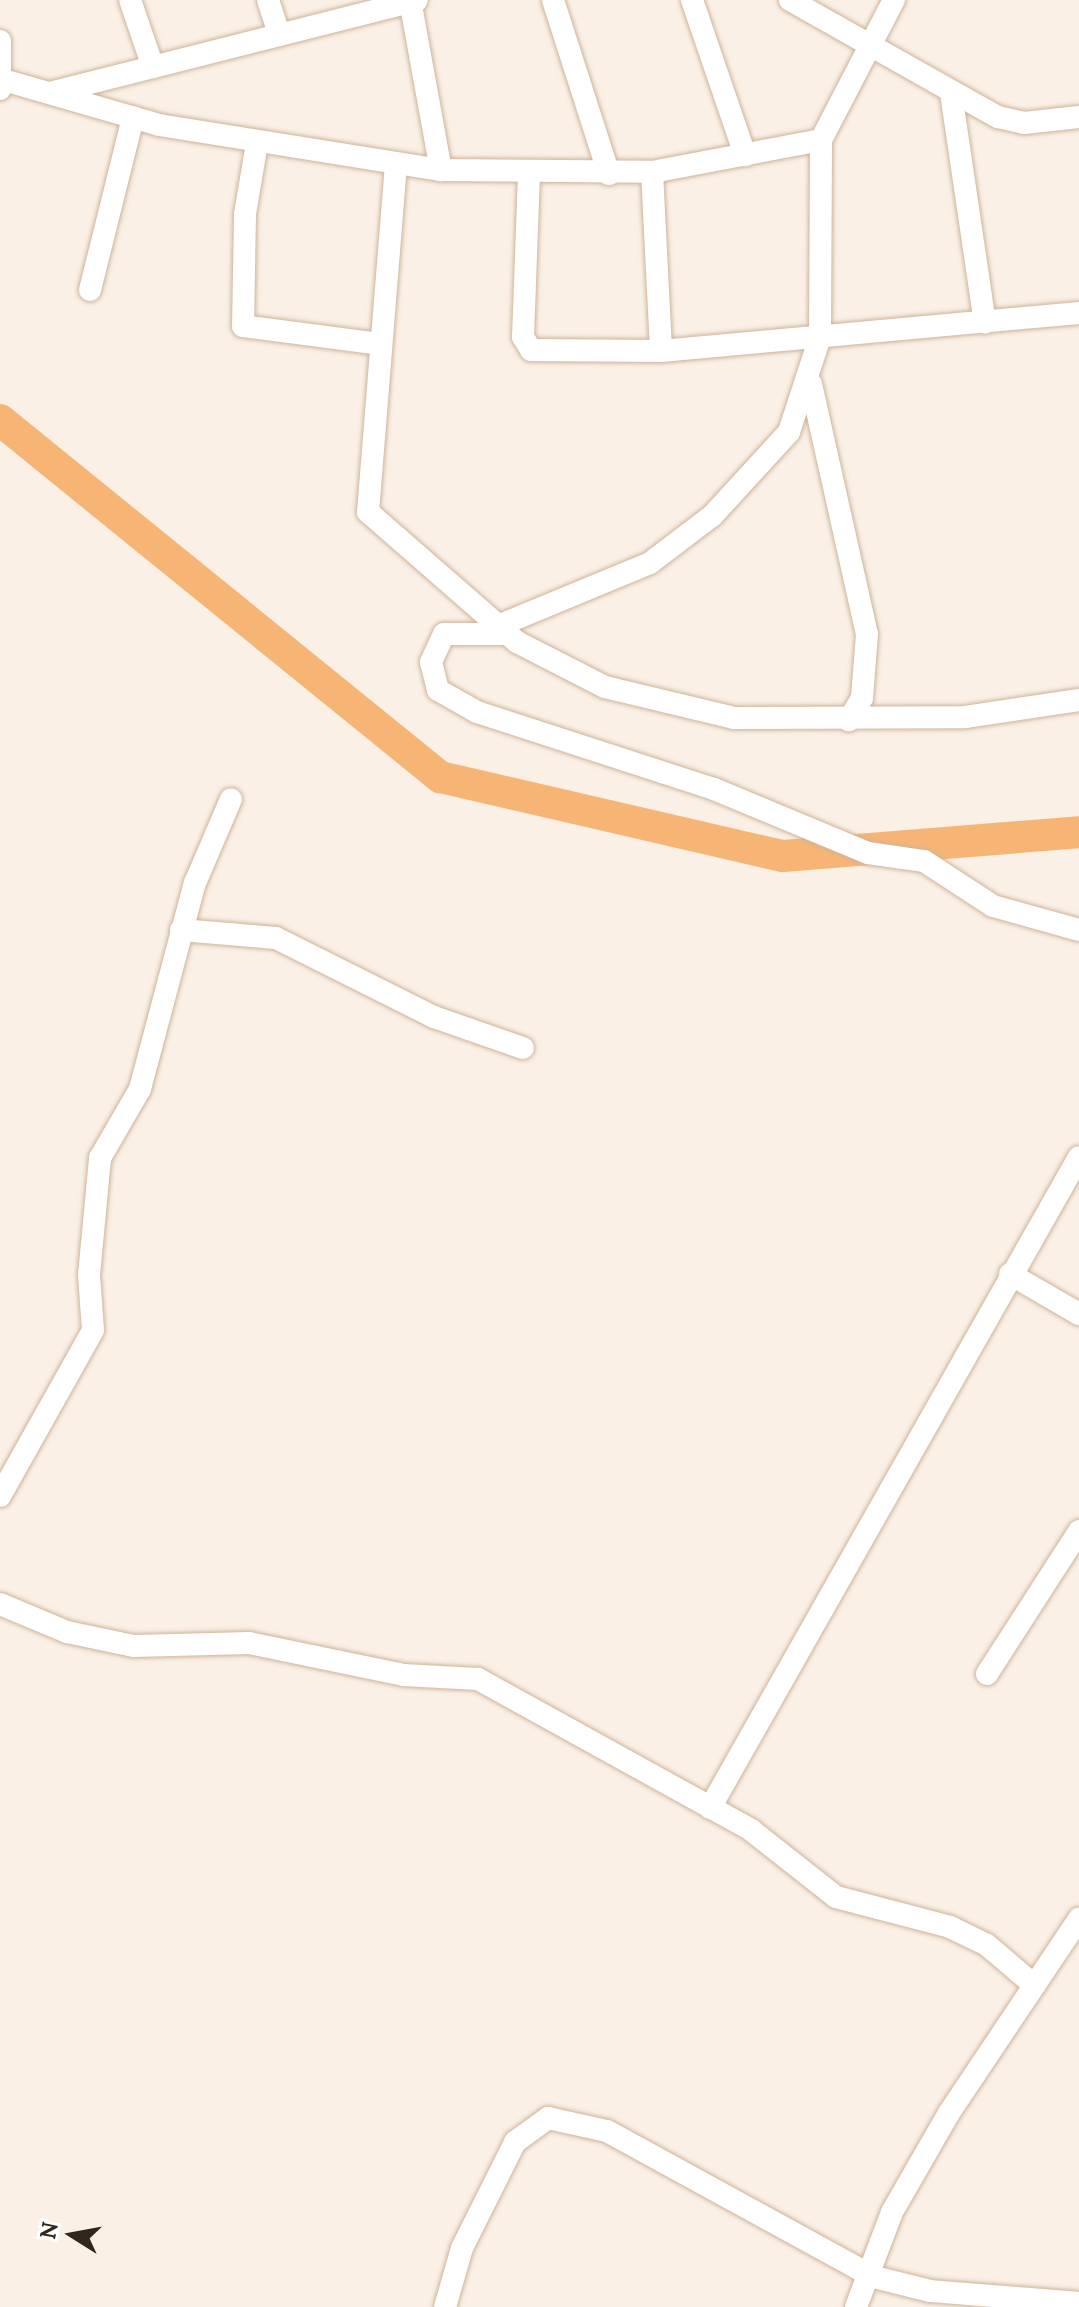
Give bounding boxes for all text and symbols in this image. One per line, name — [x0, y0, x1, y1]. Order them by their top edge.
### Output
north arrow — [32, 2195, 112, 2275]
text: N — [33, 2219, 64, 2241]

